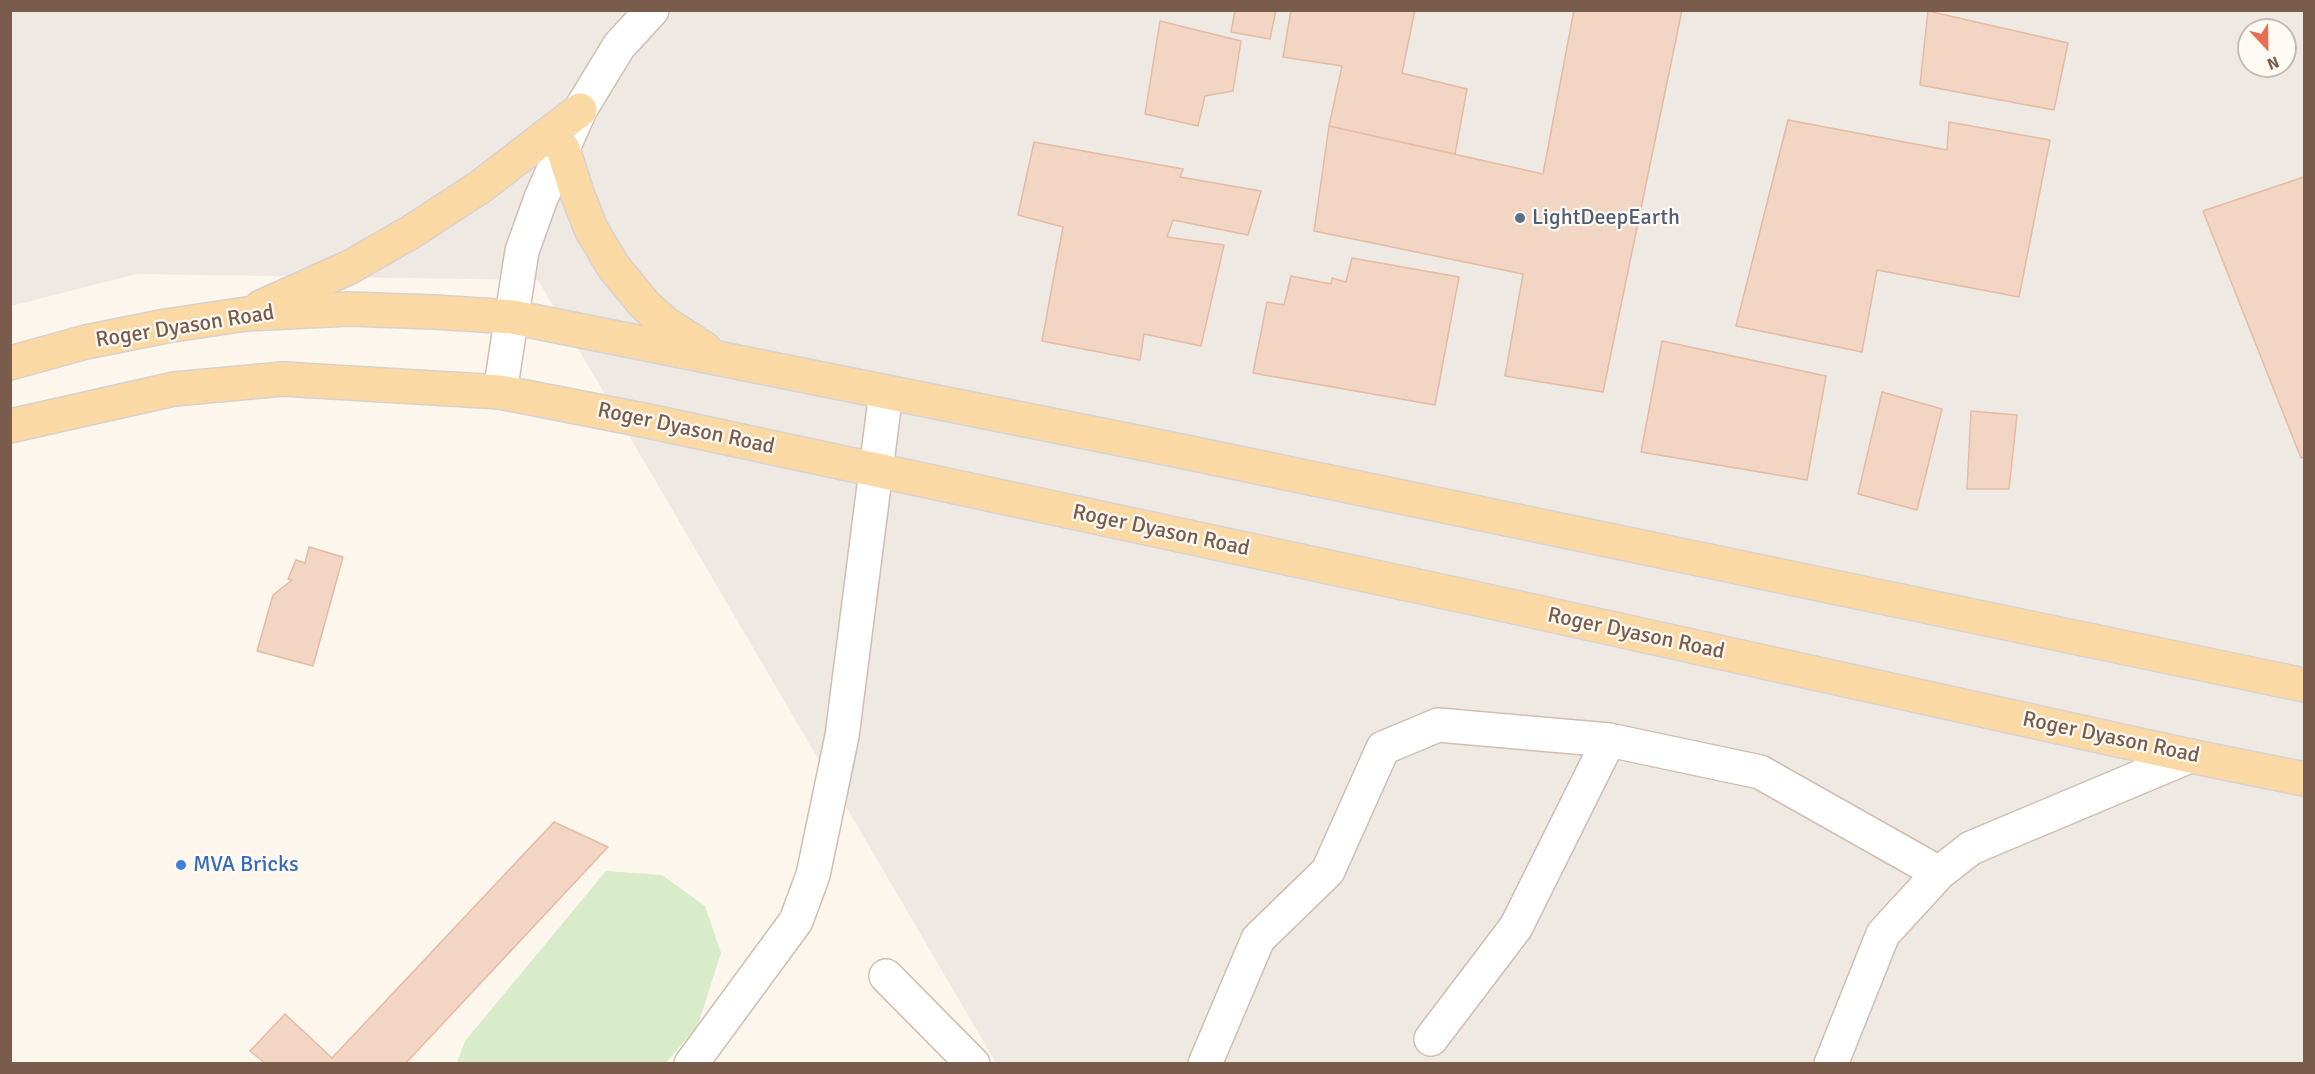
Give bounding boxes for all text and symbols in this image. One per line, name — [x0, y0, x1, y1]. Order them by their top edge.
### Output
north arrow — [2237, 18, 2297, 78]
text: N — [2264, 51, 2282, 74]
place label: LightDeepEarth — [1532, 205, 1680, 231]
marker: LightDeepEarth — [1513, 211, 1527, 225]
street label: Roger Dyason Road — [94, 300, 276, 354]
street label: Roger Dyason Road — [595, 397, 777, 461]
street label: Roger Dyason Road — [1070, 499, 1252, 563]
street label: Roger Dyason Road — [1545, 602, 1727, 666]
street label: Roger Dyason Road — [2020, 706, 2202, 770]
place label: MVA Bricks — [193, 852, 299, 878]
marker: MVA Bricks — [174, 858, 188, 872]

